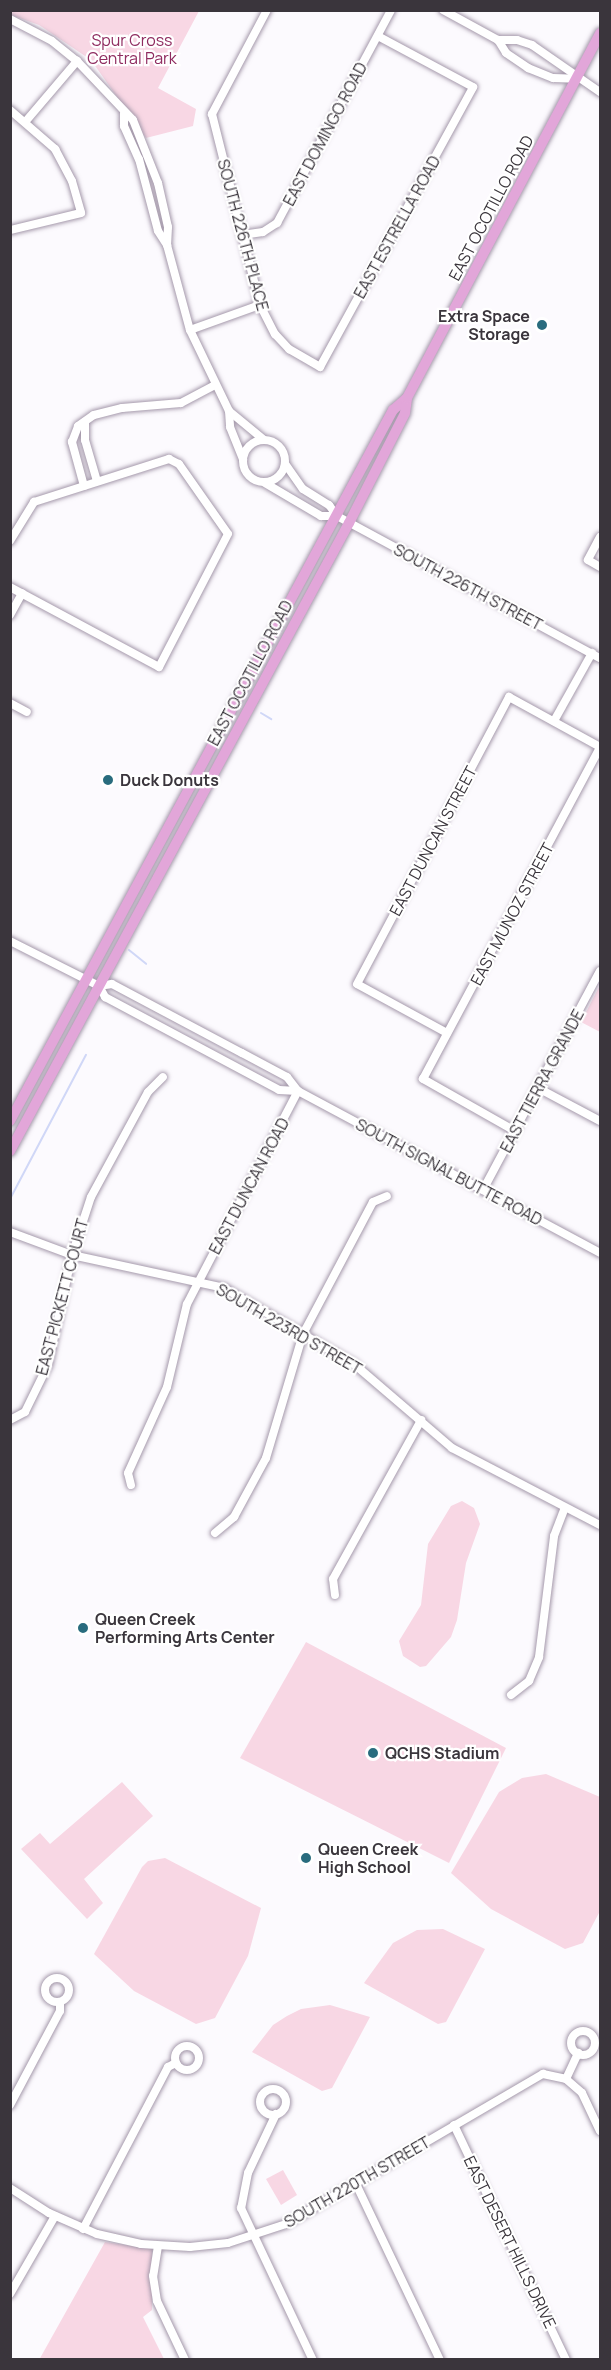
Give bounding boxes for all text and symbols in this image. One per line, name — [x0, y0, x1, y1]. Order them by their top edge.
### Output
park label: Spur Cross Central Park — [87, 30, 177, 68]
street label: EAST DOMINGO ROAD — [279, 59, 371, 209]
street label: EAST OCOTILLO ROAD — [444, 132, 538, 284]
street label: EAST ESTRELLA ROAD — [350, 152, 444, 302]
street label: SOUTH 226TH PLACE — [213, 157, 273, 313]
place label: Extra Space Storage — [438, 306, 530, 344]
marker: Extra Space Storage — [535, 318, 549, 332]
street label: SOUTH 226TH STREET — [390, 540, 546, 634]
street label: EAST OCOTILLO ROAD — [203, 597, 297, 749]
street label: EAST DUNCAN STREET — [385, 763, 481, 919]
place label: Duck Donuts — [120, 770, 219, 790]
marker: Duck Donuts — [101, 773, 115, 787]
street label: EAST MUNOZ STREET — [466, 839, 558, 989]
street label: EAST TIERRA GRANDE — [496, 1006, 588, 1156]
street label: EAST DUNCAN ROAD — [205, 1114, 293, 1258]
street label: SOUTH SIGNAL BUTTE ROAD — [352, 1114, 546, 1230]
street label: EAST PICKETT COURT — [32, 1216, 92, 1378]
street label: SOUTH 223RD STREET — [213, 1279, 365, 1379]
place label: Queen Creek Performing Arts Center — [95, 1609, 275, 1647]
marker: Queen Creek Performing Arts Center — [76, 1621, 90, 1635]
place label: QCHS Stadium — [385, 1743, 499, 1763]
marker: QCHS Stadium — [366, 1746, 380, 1760]
place label: Queen Creek High School — [318, 1839, 418, 1877]
marker: Queen Creek High School — [299, 1851, 313, 1865]
street label: SOUTH 220TH STREET — [281, 2132, 433, 2232]
street label: EAST DESERT HILLS DRIVE — [460, 2152, 560, 2332]

